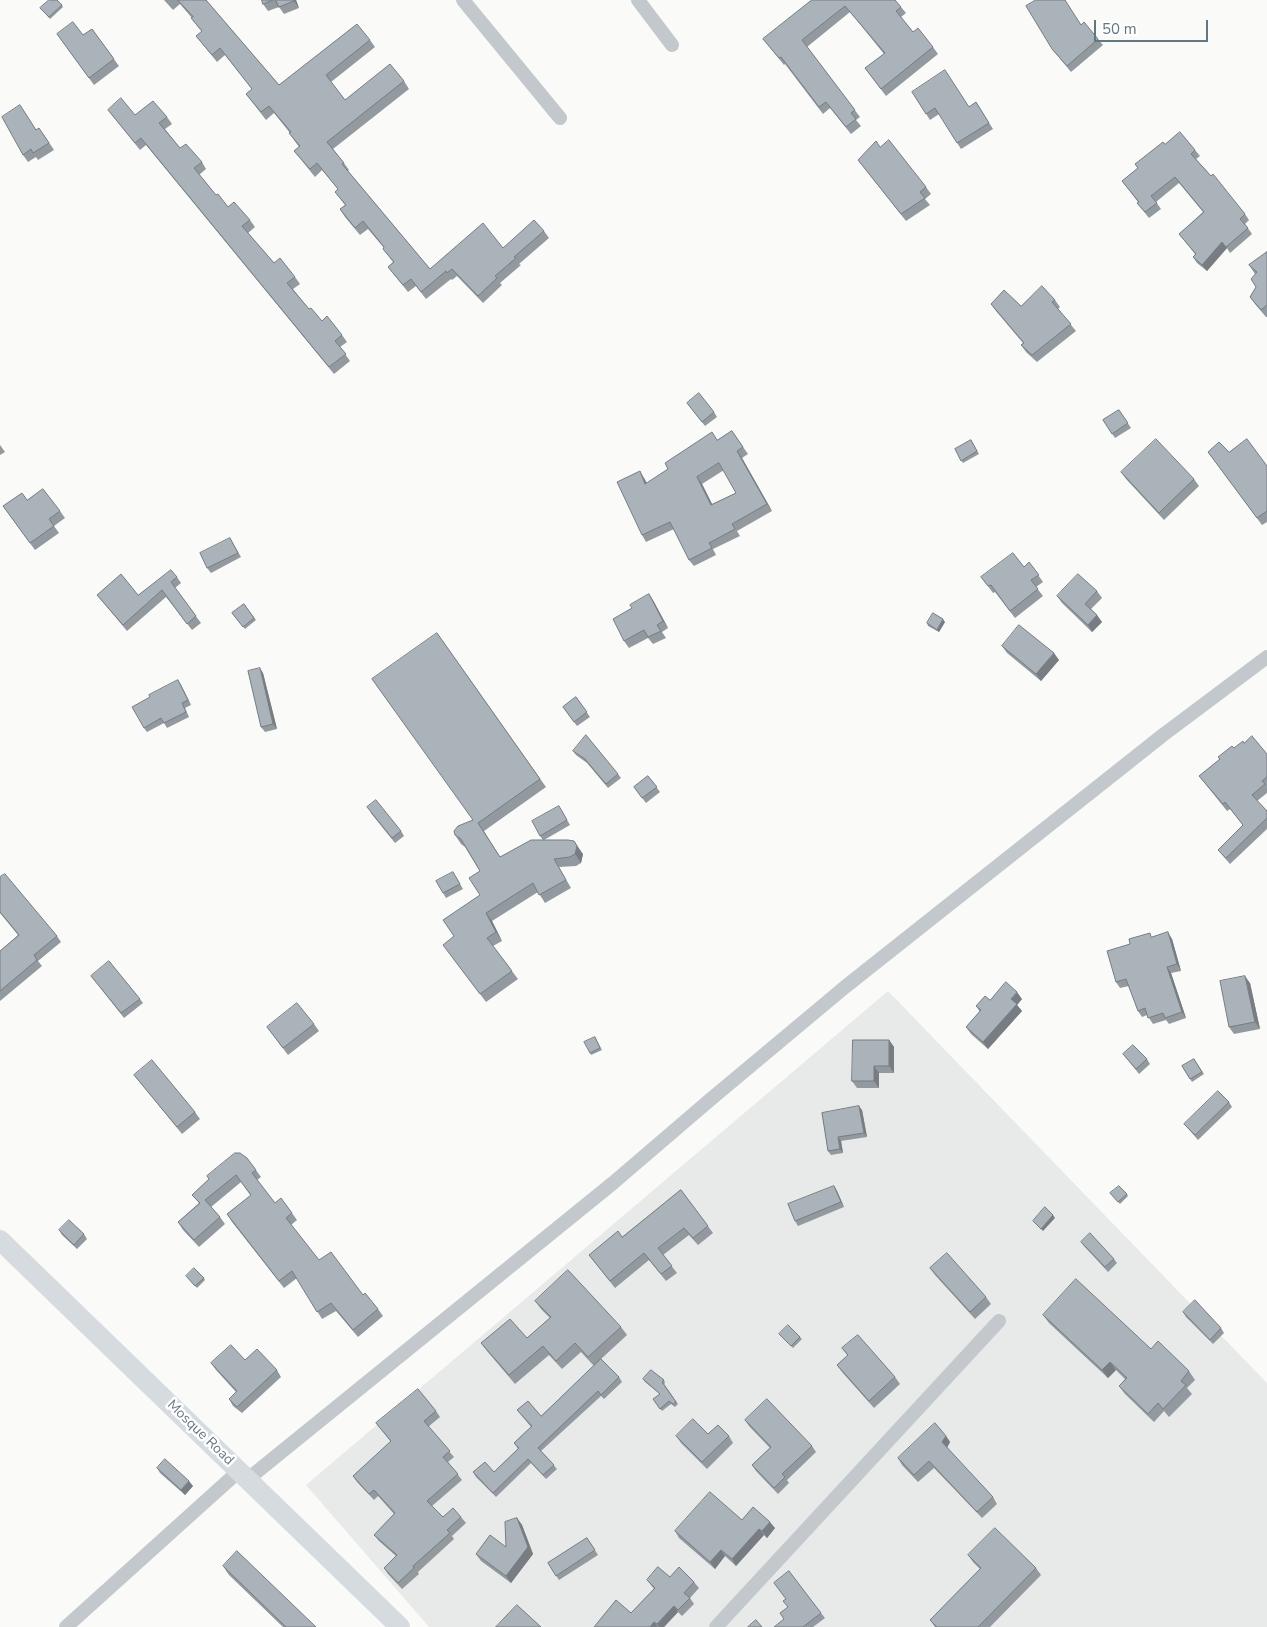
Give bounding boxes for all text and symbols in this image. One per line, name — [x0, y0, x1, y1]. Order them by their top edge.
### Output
scale bar — [1097, 10, 1211, 42]
text: 50 m — [1102, 19, 1137, 39]
street label: Mosque Road — [163, 1397, 237, 1469]

